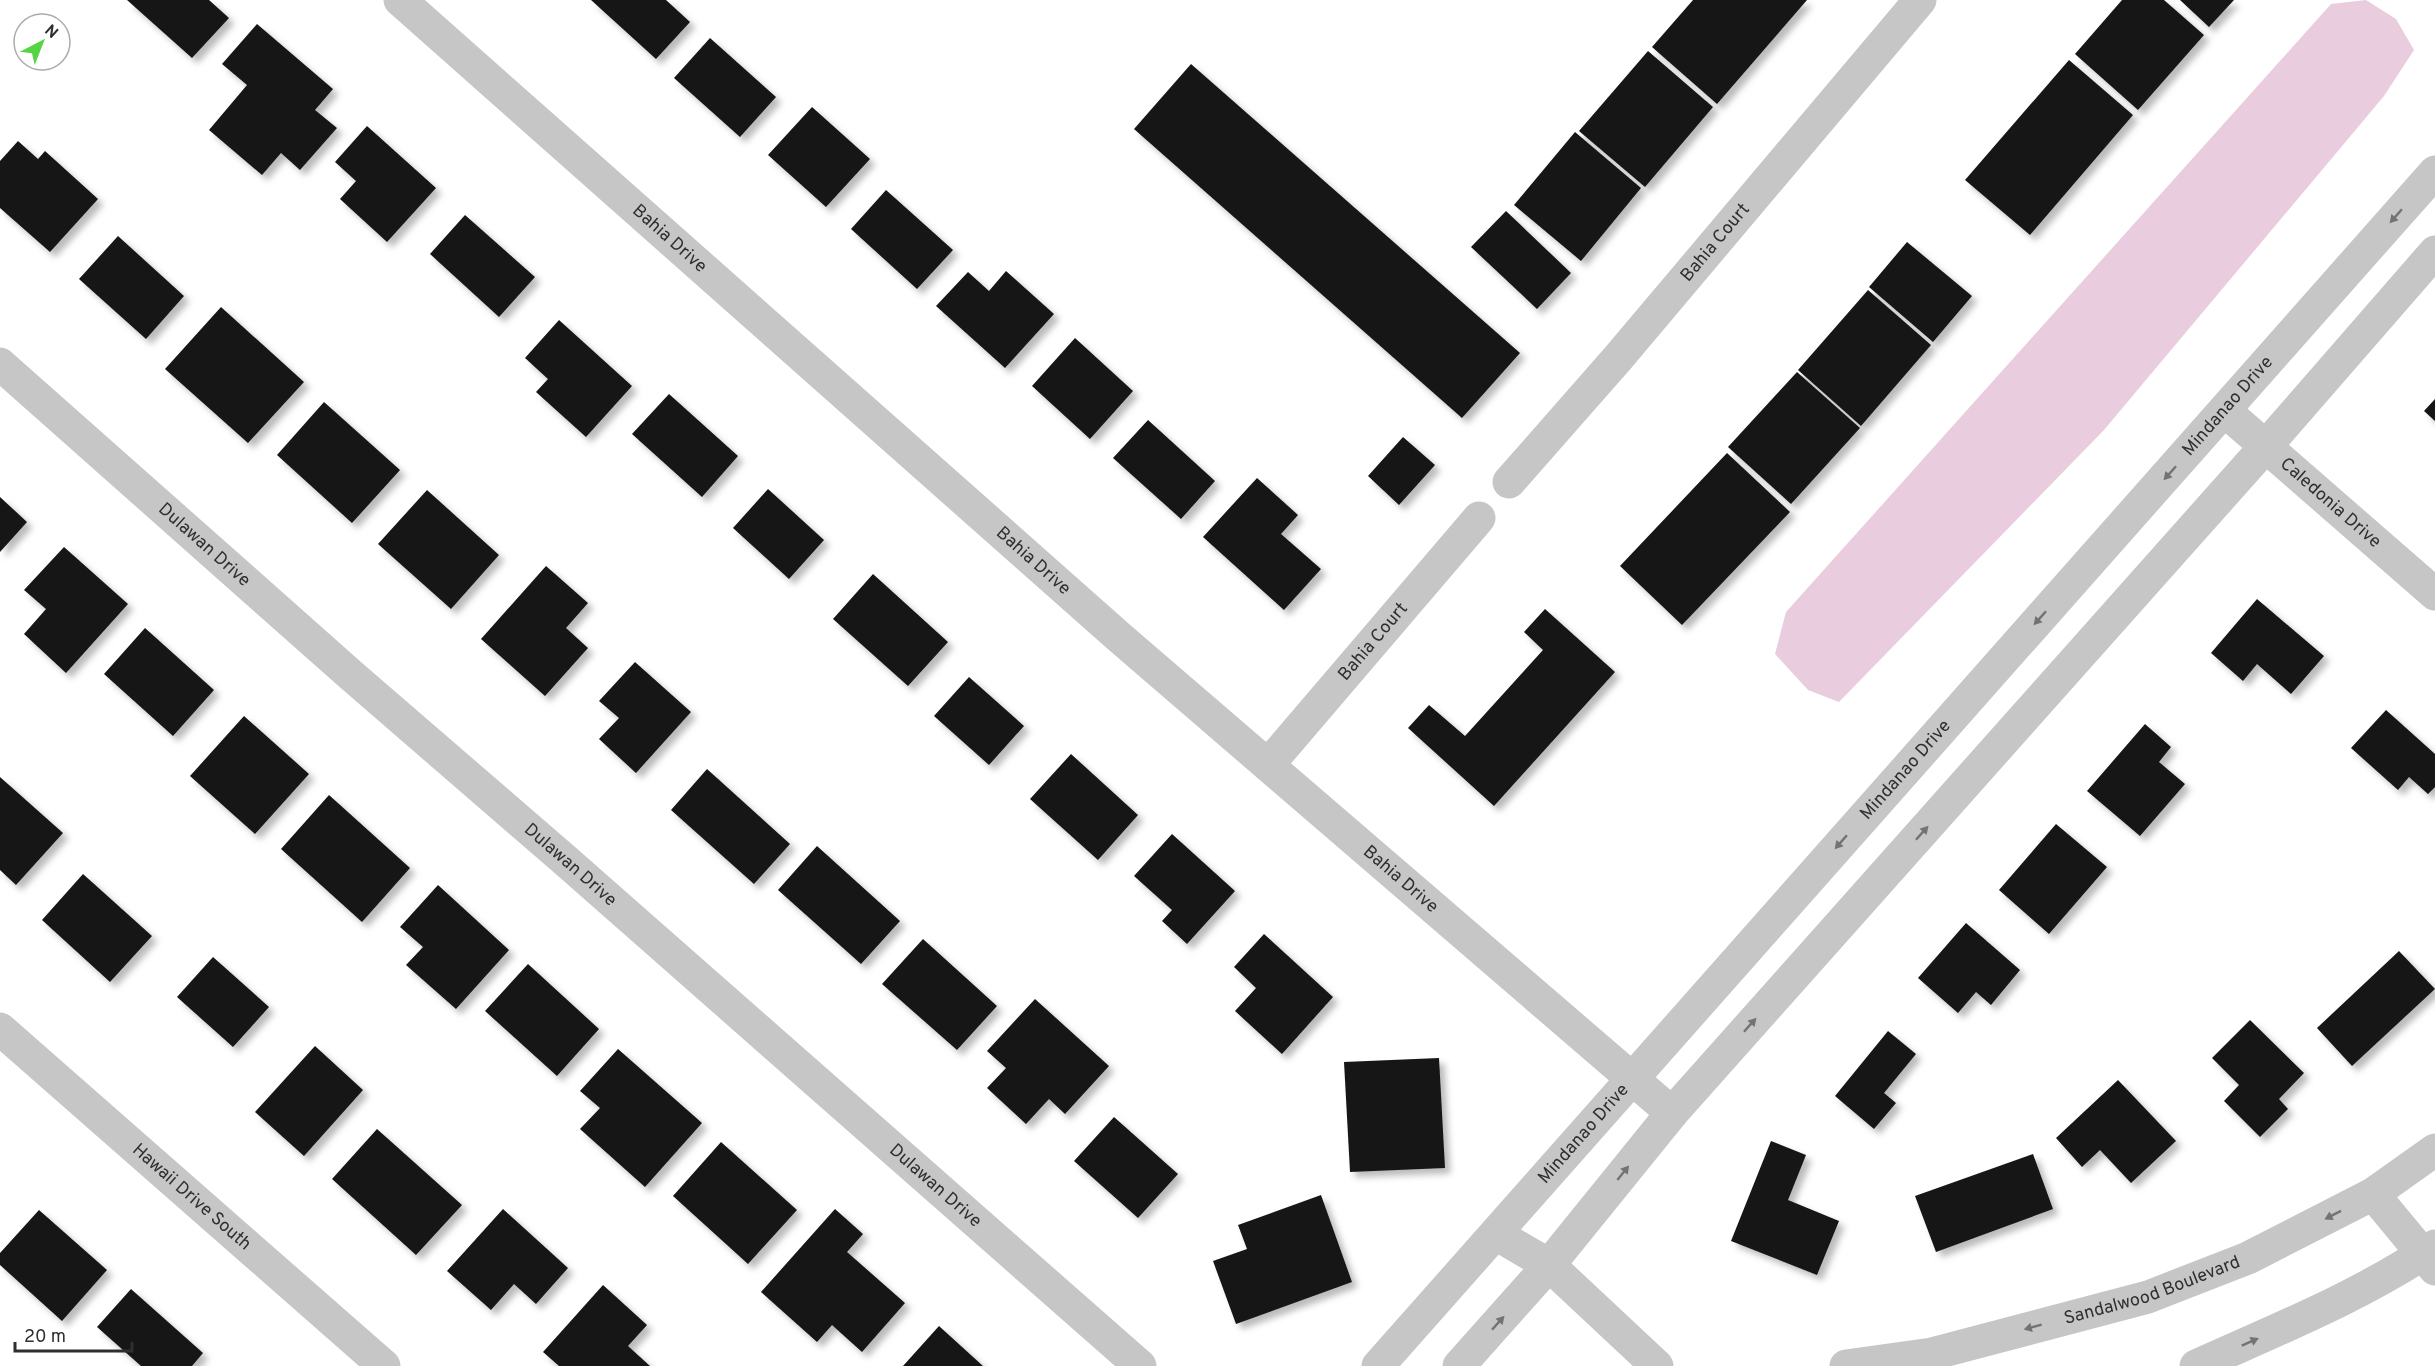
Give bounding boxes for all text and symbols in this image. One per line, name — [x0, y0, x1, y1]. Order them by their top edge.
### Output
north arrow — [12, 12, 72, 72]
text: N — [40, 21, 62, 44]
street label: Bahia Drive — [627, 199, 712, 278]
street label: Bahia Court — [1676, 199, 1755, 287]
one-way arrow — [2390, 208, 2403, 223]
street label: Mindanao Drive — [2177, 351, 2278, 461]
street label: Caledonia Drive — [2275, 453, 2386, 553]
one-way arrow — [2163, 465, 2177, 480]
street label: Dulawan Drive — [153, 498, 255, 592]
street label: Bahia Drive — [991, 522, 1075, 600]
street label: Bahia Court — [1333, 598, 1413, 686]
one-way arrow — [2034, 610, 2047, 625]
street label: Mindanao Drive — [1855, 715, 1956, 825]
street label: Dulawan Drive — [519, 818, 621, 912]
one-way arrow — [1915, 826, 1928, 841]
one-way arrow — [1835, 834, 1848, 849]
street label: Bahia Drive — [1358, 840, 1443, 918]
one-way arrow — [1743, 1018, 1757, 1033]
street label: Mindanao Drive — [1533, 1079, 1634, 1189]
street label: Hawaii Drive South — [127, 1139, 256, 1256]
street label: Dulawan Drive — [884, 1139, 986, 1233]
one-way arrow — [1617, 1166, 1629, 1181]
one-way arrow — [2324, 1210, 2341, 1220]
street label: Sandalwood Boulevard — [2061, 1251, 2243, 1330]
scale bar — [15, 1315, 132, 1353]
one-way arrow — [1491, 1315, 1505, 1330]
one-way arrow — [2024, 1323, 2043, 1333]
text: 20 m — [24, 1326, 66, 1349]
one-way arrow — [2241, 1337, 2259, 1347]

